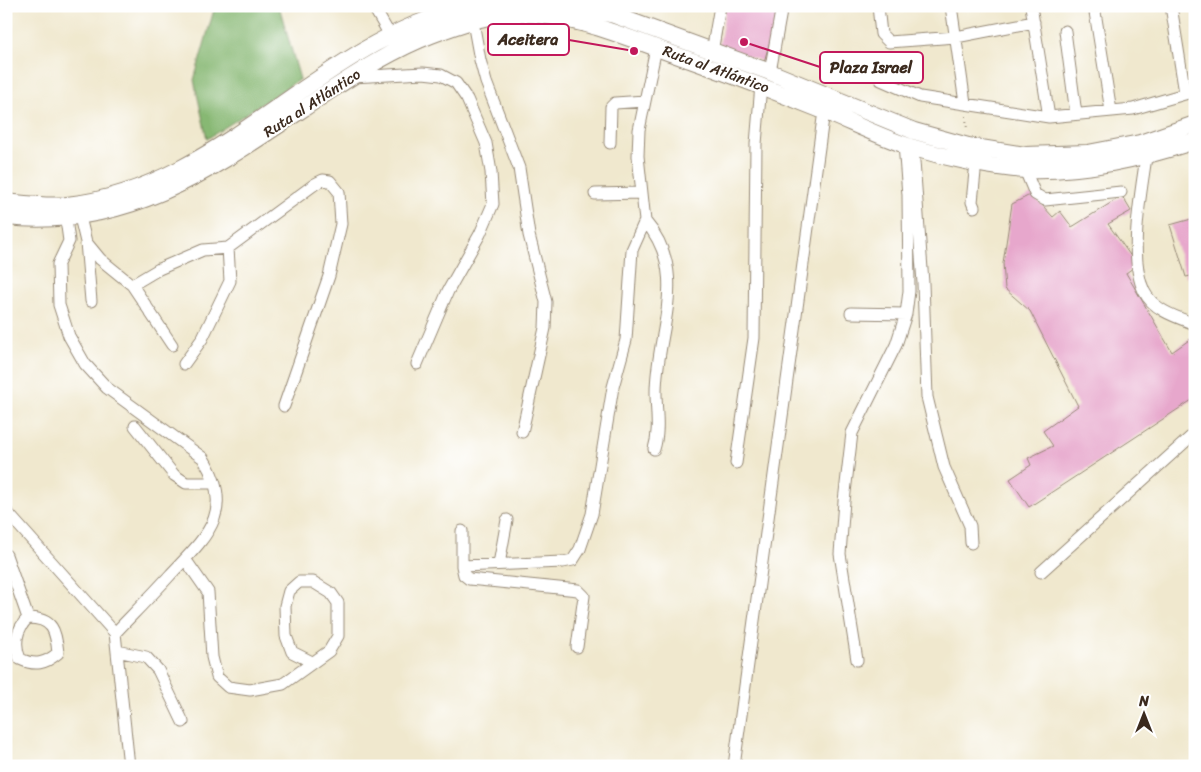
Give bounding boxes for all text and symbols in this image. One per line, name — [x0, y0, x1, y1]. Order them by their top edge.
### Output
callout: Aceitera — [488, 24, 569, 55]
text: Aceitera — [497, 25, 558, 54]
street label: Ruta al Atlántico — [659, 38, 773, 100]
callout: Plaza Israel — [820, 52, 923, 83]
text: Plaza Israel — [830, 53, 914, 82]
street label: Ruta al Atlántico — [258, 61, 366, 144]
text: N — [1138, 689, 1149, 714]
north arrow — [1118, 690, 1168, 740]

